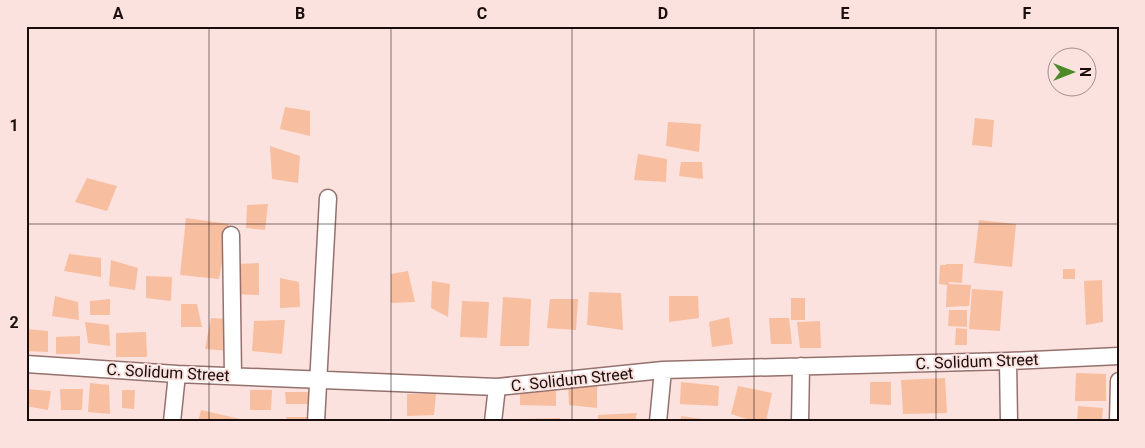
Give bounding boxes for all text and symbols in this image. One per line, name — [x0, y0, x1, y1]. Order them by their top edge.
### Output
text: A — [113, 4, 124, 23]
text: B — [295, 4, 305, 23]
text: C — [477, 4, 487, 23]
text: D — [658, 4, 668, 23]
text: E — [841, 4, 850, 23]
text: F — [1023, 4, 1032, 23]
north arrow — [1048, 48, 1098, 98]
text: N — [1077, 67, 1093, 77]
text: 1 — [9, 116, 19, 135]
text: 2 — [9, 313, 19, 332]
street label: C. Solidum Street — [915, 350, 1039, 373]
street label: C. Solidum Street — [106, 360, 230, 385]
street label: C. Solidum Street — [510, 364, 634, 395]

